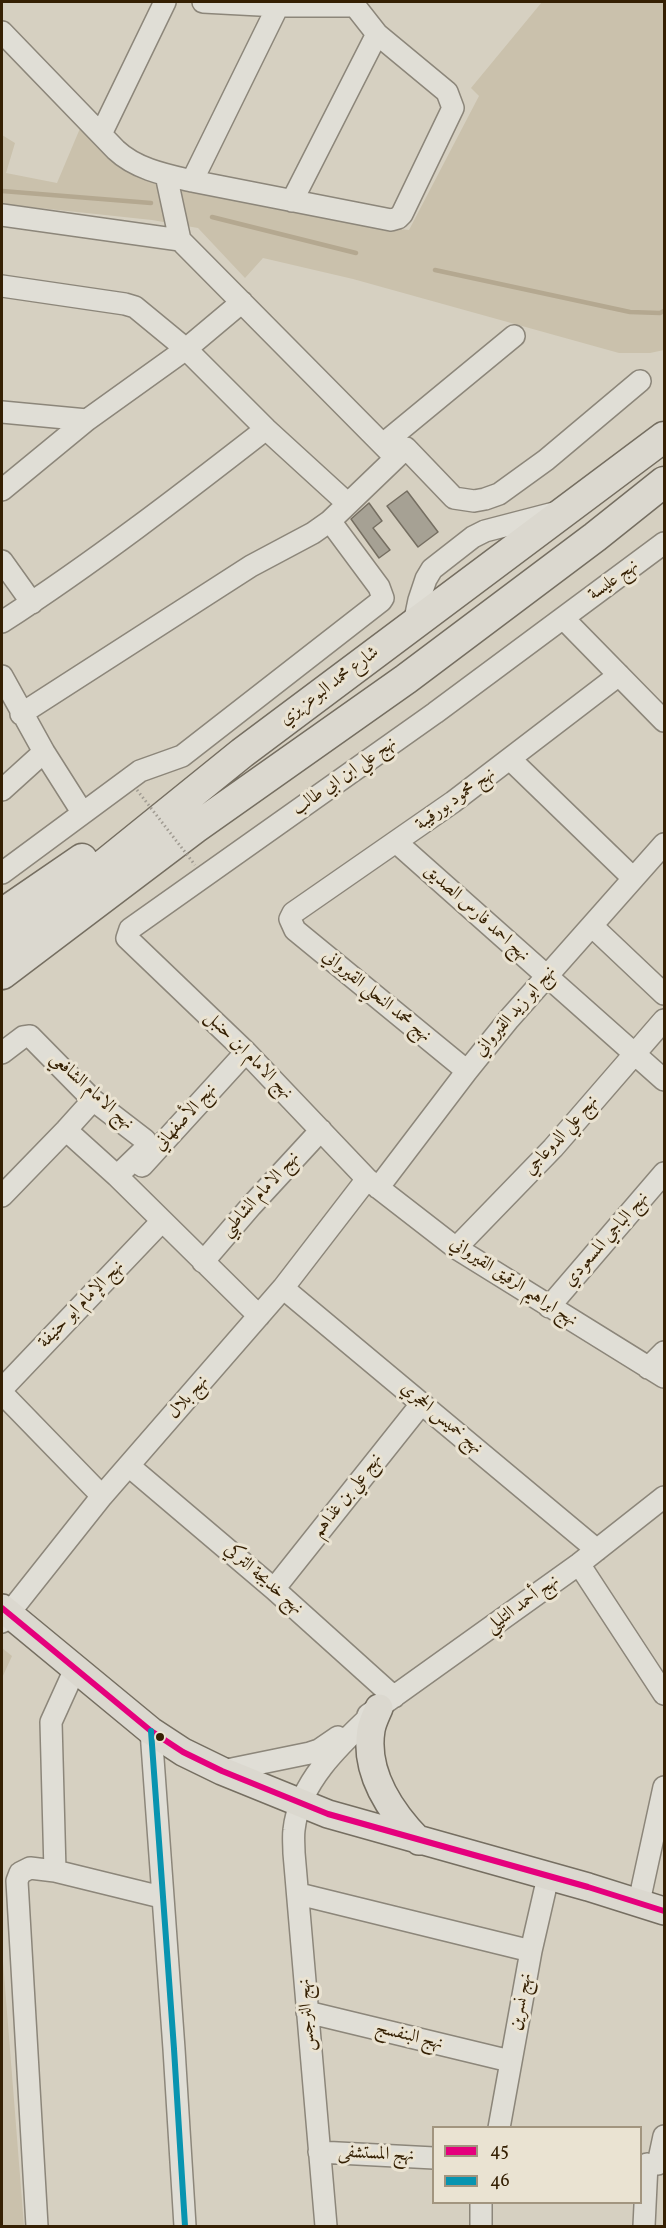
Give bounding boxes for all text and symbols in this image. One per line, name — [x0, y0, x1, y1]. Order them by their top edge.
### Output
street label: نهج عليسة — [585, 556, 643, 606]
street label: شارع محمد البوعزيزي — [276, 643, 384, 731]
street label: نهج علي ابن ابي طالب — [289, 733, 401, 821]
street label: نهج محمود بورقيبة — [412, 764, 500, 836]
street label: نهج احمد فارس الصديق — [419, 861, 533, 967]
street label: نهج محمد النحلي القيرواني — [317, 946, 435, 1048]
street label: نهج ابو زيد القيرواني — [471, 962, 561, 1062]
street label: نهج الامام ابن حنبل — [199, 1007, 297, 1105]
street label: نهج الامام الشافعي — [45, 1049, 137, 1135]
street label: نهج الأصفهاني — [150, 1080, 222, 1156]
street label: نهج علي الدوعاجي — [520, 1091, 604, 1181]
street label: نهج الامام الشاطبي — [217, 1148, 305, 1242]
street label: نهج الباجي المسعودي — [560, 1188, 654, 1292]
street label: نهج ابراهيم الرقيق القيرواني — [445, 1234, 581, 1332]
street label: نهج الإمام ابو حنيفة — [35, 1256, 129, 1354]
street label: نهج بلال — [164, 1372, 214, 1424]
street label: نهج خميس الحجري — [395, 1378, 487, 1460]
street label: نهج علي بن غذاهم — [308, 1449, 388, 1543]
street label: نهج خديجة التركي — [219, 1540, 307, 1620]
street label: نهج أحمد التليلي — [482, 1571, 564, 1639]
unlabelled marker — [154, 1731, 166, 1743]
street label: نهج نسرين — [506, 1971, 538, 2033]
street label: نهج النرجس — [295, 1978, 321, 2052]
street label: نهج البنفسج — [373, 2018, 445, 2056]
legend — [432, 2126, 642, 2204]
text: 45 — [490, 2139, 509, 2164]
street label: نهج المستشفى — [337, 2142, 415, 2168]
text: 46 — [490, 2169, 510, 2194]

